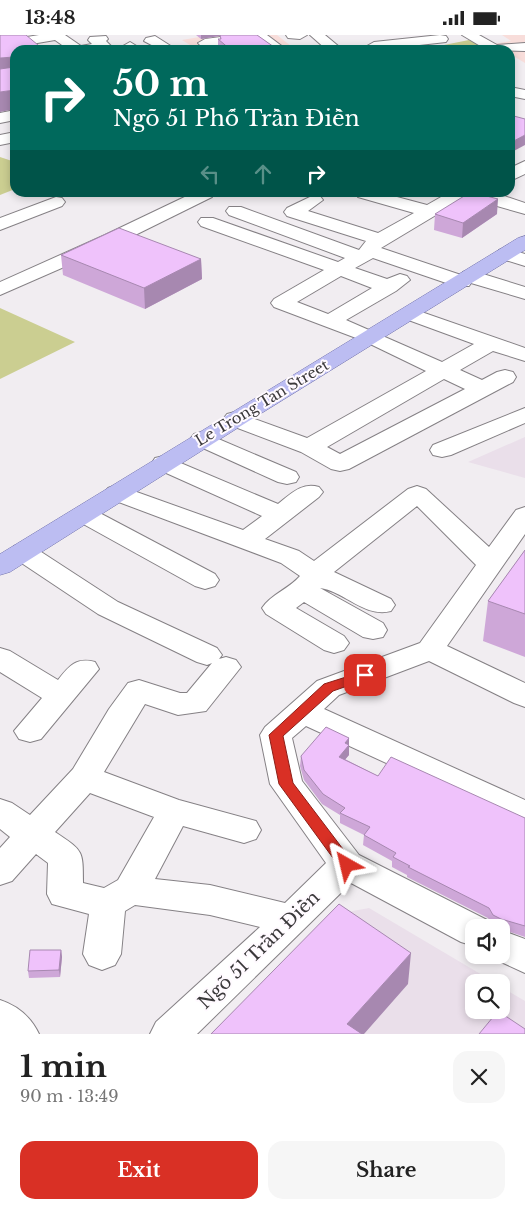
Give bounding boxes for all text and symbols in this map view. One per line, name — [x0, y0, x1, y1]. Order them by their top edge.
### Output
text: 13:48 — [25, 6, 75, 29]
text: 50 m — [113, 62, 208, 105]
icon: right — [30, 65, 95, 130]
text: Ngõ 51 Phố Trần Điền — [113, 105, 360, 132]
icon: left — [196, 160, 224, 188]
icon: ahead — [249, 160, 277, 188]
icon: right — [302, 160, 330, 188]
street label: Le Trong Tan Street — [191, 355, 332, 450]
pin — [344, 654, 386, 696]
icon: arrive — [351, 661, 379, 689]
position arrow — [320, 838, 372, 890]
street label: Ngõ 51 Trần Điền — [194, 886, 324, 1014]
map controls — [465, 919, 510, 1019]
button: sound — [465, 919, 510, 964]
button: search — [465, 974, 510, 1019]
text: 1 min — [20, 1048, 107, 1085]
button: close — [453, 1051, 505, 1103]
text: 90 m · 13:49 — [20, 1086, 118, 1106]
button: Exit — [20, 1141, 258, 1199]
button: Share — [268, 1141, 505, 1199]

